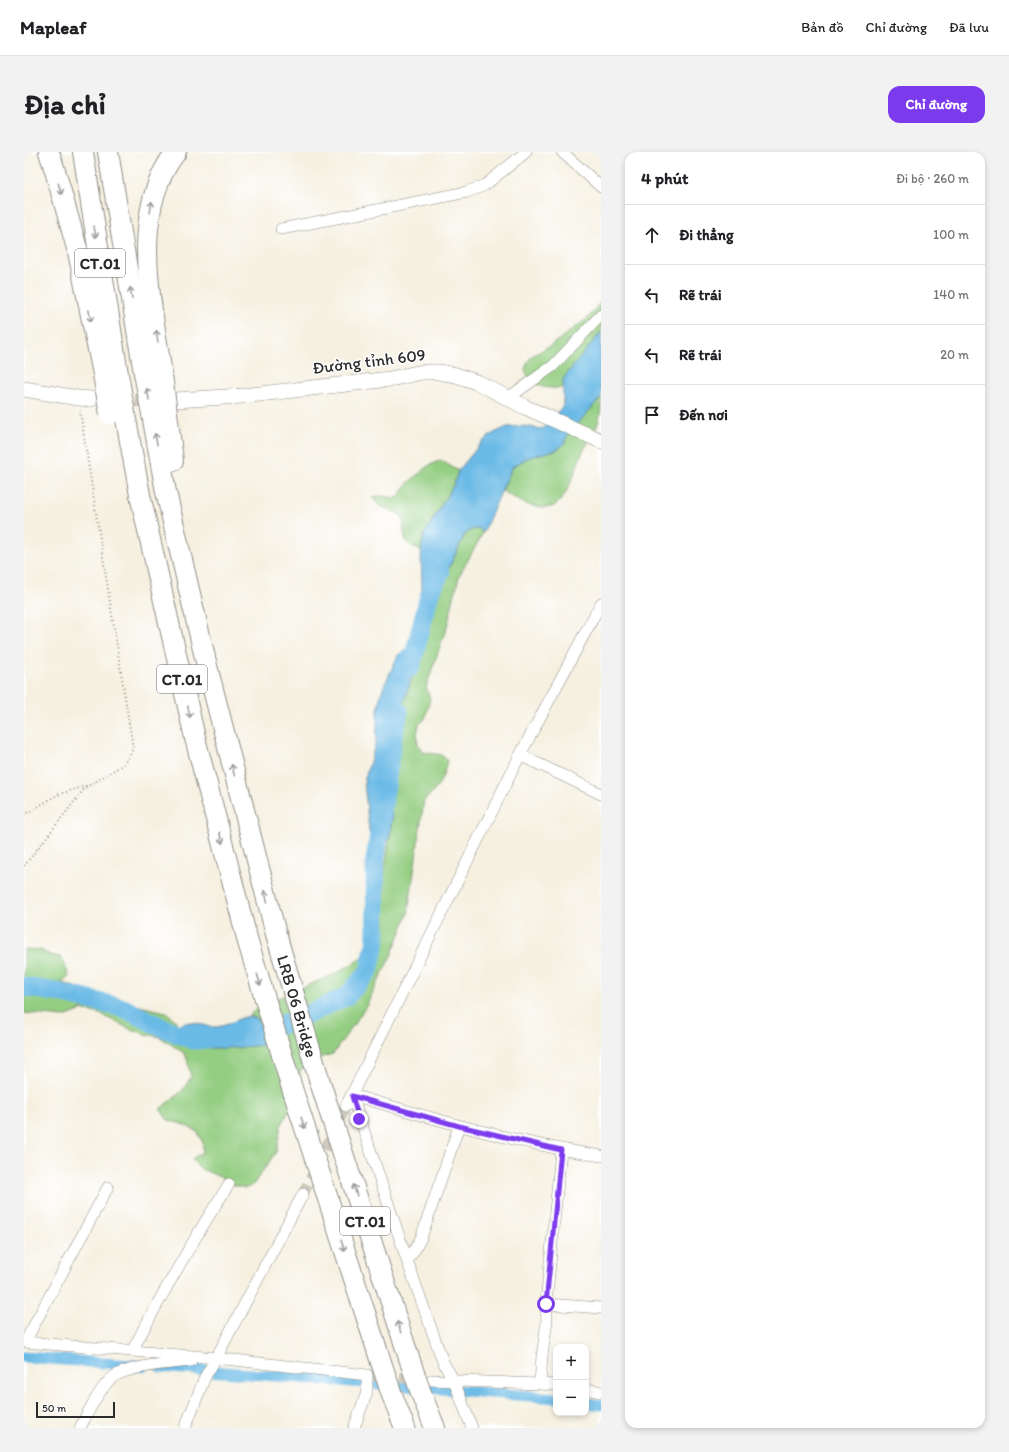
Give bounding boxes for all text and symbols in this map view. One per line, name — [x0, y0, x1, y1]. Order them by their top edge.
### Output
text: Mapleaf — [20, 16, 86, 39]
text: Bản đồ — [801, 19, 844, 36]
text: Chỉ đường — [866, 19, 927, 36]
text: Đã lưu — [949, 19, 989, 36]
button: Chỉ đường — [888, 86, 985, 123]
text: Địa chỉ — [24, 87, 106, 121]
text: 4 phút — [641, 168, 689, 188]
text: Đi bộ · 260 m — [896, 171, 969, 186]
one-way arrow — [57, 182, 65, 195]
one-way arrow — [147, 201, 155, 214]
icon: ahead — [641, 224, 663, 246]
one-way arrow — [91, 225, 99, 238]
text: Đi thẳng — [679, 226, 734, 244]
text: 100 m — [933, 227, 969, 242]
road number: CT.01 — [75, 249, 125, 277]
icon: left — [641, 284, 663, 306]
text: Rẽ trái — [679, 286, 722, 304]
one-way arrow — [127, 287, 135, 300]
text: 140 m — [933, 287, 969, 302]
one-way arrow — [87, 309, 95, 322]
one-way arrow — [153, 330, 161, 343]
street label: Đường tỉnh 609 — [311, 344, 427, 378]
icon: left — [641, 344, 663, 366]
text: Rẽ trái — [679, 346, 722, 364]
text: 20 m — [940, 347, 969, 362]
one-way arrow — [144, 387, 152, 400]
icon: arrive — [641, 404, 663, 426]
text: Đến nơi — [679, 406, 728, 424]
one-way arrow — [152, 433, 160, 446]
road number: CT.01 — [157, 665, 207, 693]
one-way arrow — [186, 705, 194, 718]
one-way arrow — [229, 764, 237, 777]
one-way arrow — [218, 832, 225, 845]
one-way arrow — [262, 890, 269, 903]
street label: LRB 06 Bridge — [273, 953, 322, 1060]
one-way arrow — [256, 973, 263, 986]
route end — [350, 1110, 368, 1128]
one-way arrow — [300, 1116, 307, 1129]
one-way arrow — [350, 1184, 358, 1196]
road number: CT.01 — [340, 1207, 390, 1235]
one-way arrow — [340, 1239, 347, 1252]
route start — [537, 1295, 555, 1313]
one-way arrow — [395, 1320, 402, 1333]
map controls — [553, 1344, 589, 1416]
button: + — [553, 1344, 589, 1380]
button: − — [553, 1380, 589, 1416]
scale bar — [36, 1400, 115, 1419]
text: 50 m — [42, 1402, 66, 1415]

